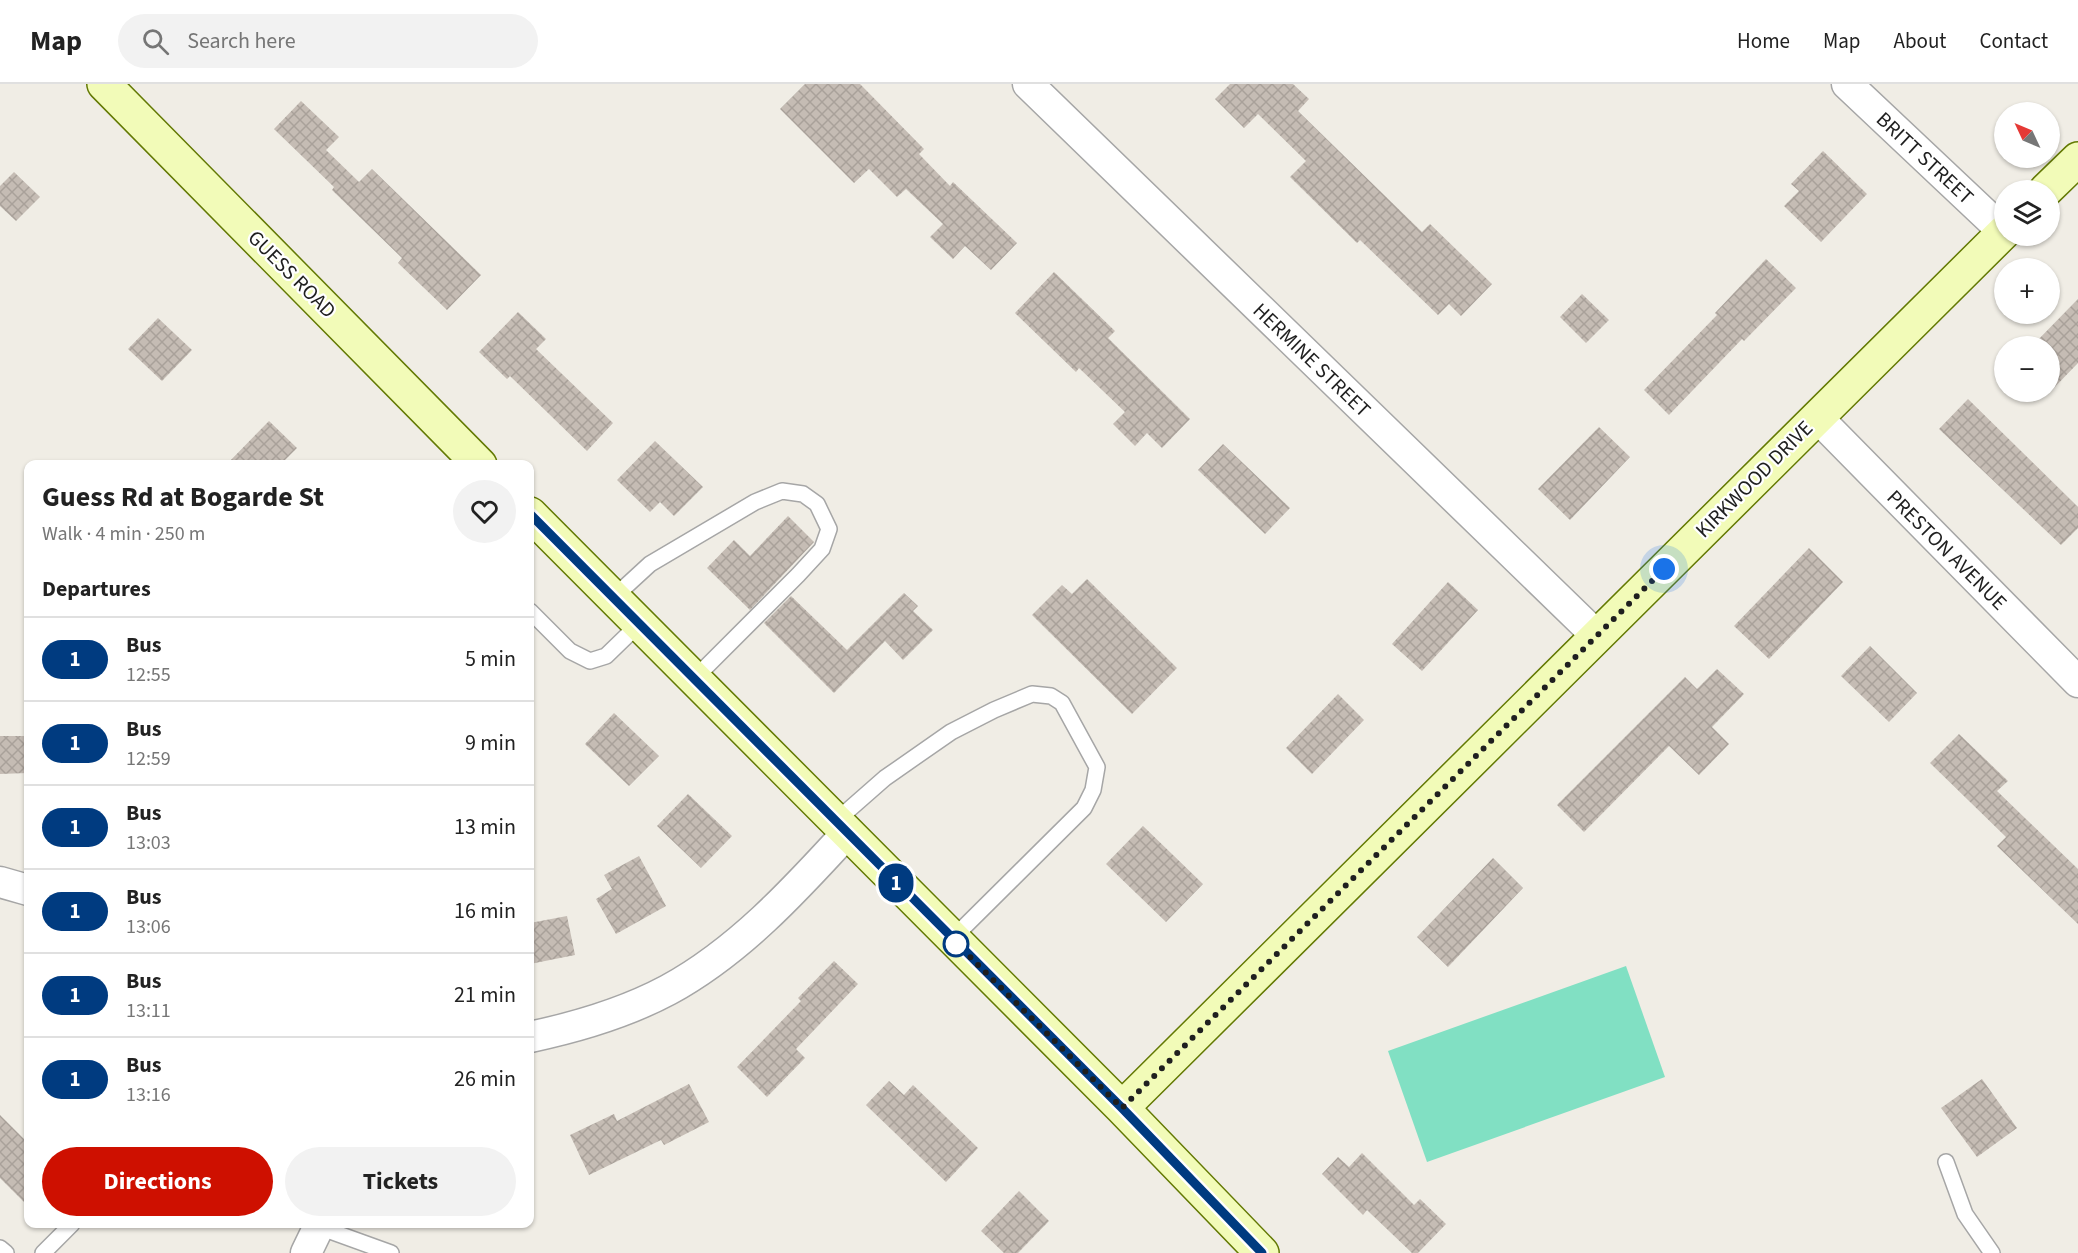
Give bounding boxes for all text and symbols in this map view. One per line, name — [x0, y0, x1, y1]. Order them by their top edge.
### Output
search box — [118, 14, 538, 68]
text: Map — [30, 21, 82, 61]
icon: search — [139, 25, 172, 58]
text: Search here — [187, 25, 296, 57]
text: Home — [1737, 26, 1790, 56]
text: Map — [1823, 26, 1861, 56]
text: About — [1894, 26, 1946, 56]
text: Contact — [1979, 26, 2048, 56]
north arrow — [1994, 102, 2060, 168]
map controls — [1994, 102, 2060, 402]
street label: BRITT STREET — [1869, 105, 1981, 211]
button: layers — [1994, 180, 2060, 246]
street label: GUESS ROAD — [241, 223, 343, 325]
button: + — [1994, 258, 2060, 324]
street label: HERMINE STREET — [1246, 296, 1378, 424]
button: − — [1994, 336, 2060, 402]
street label: KIRKWOOD DRIVE — [1689, 414, 1819, 544]
text: Guess Rd at Bogarde St — [42, 477, 324, 517]
button: heart — [453, 480, 516, 543]
street label: PRESTON AVENUE — [1880, 483, 2014, 617]
text: Walk · 4 min · 250 m — [42, 520, 205, 548]
your location — [1649, 554, 1679, 584]
text: Departures — [42, 573, 151, 605]
text: Bus — [126, 629, 162, 661]
text: 5 min — [465, 643, 516, 675]
text: 1 — [69, 644, 81, 674]
text: 12:55 — [126, 661, 171, 689]
text: Bus — [126, 713, 162, 745]
text: 9 min — [465, 727, 516, 759]
text: 1 — [69, 728, 81, 758]
text: 12:59 — [126, 745, 171, 773]
text: Bus — [126, 797, 162, 829]
text: 13 min — [454, 811, 516, 843]
text: 1 — [69, 812, 81, 842]
text: 13:03 — [126, 829, 171, 857]
line badge: 1 — [876, 864, 916, 902]
text: 1 — [890, 868, 902, 898]
text: Bus — [126, 881, 162, 913]
text: 16 min — [454, 895, 516, 927]
text: 1 — [69, 896, 81, 926]
text: 13:06 — [126, 913, 171, 941]
unlabelled marker — [943, 931, 969, 957]
text: Bus — [126, 965, 162, 997]
text: 21 min — [454, 979, 516, 1011]
text: 1 — [69, 980, 81, 1010]
text: 13:11 — [126, 997, 171, 1025]
text: Bus — [126, 1049, 162, 1081]
text: 26 min — [454, 1063, 516, 1095]
text: 1 — [69, 1064, 81, 1094]
text: 13:16 — [126, 1081, 171, 1109]
button: Directions — [42, 1147, 273, 1216]
button: Tickets — [285, 1147, 516, 1216]

